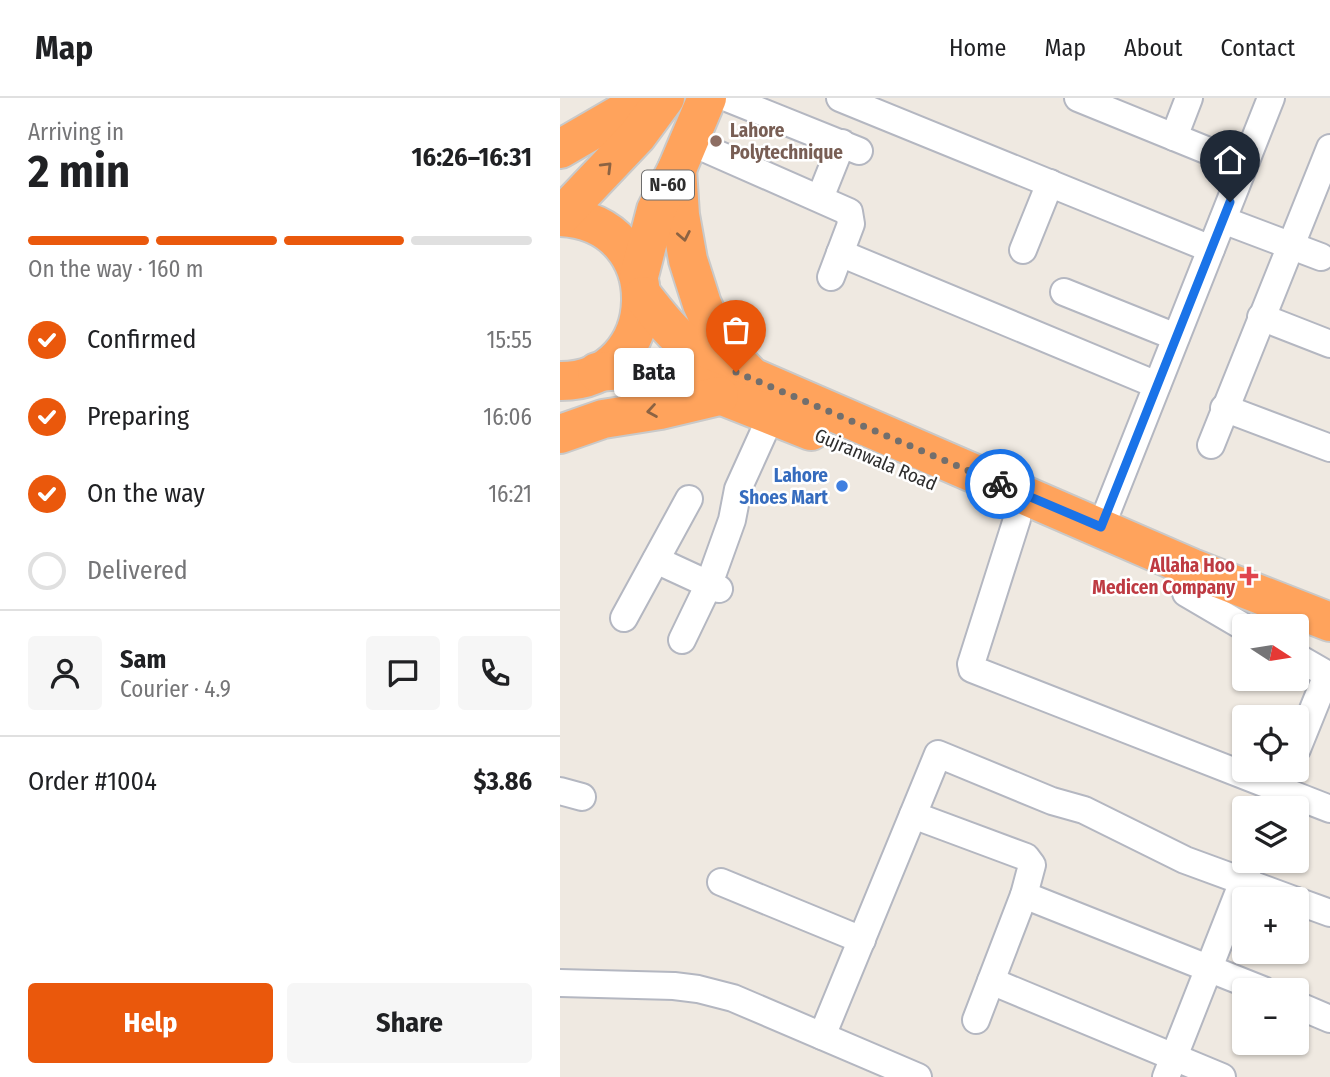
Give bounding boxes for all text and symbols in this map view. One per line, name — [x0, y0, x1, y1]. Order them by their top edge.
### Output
text: Map — [35, 28, 93, 68]
text: Home — [949, 34, 1006, 62]
text: Map — [1044, 34, 1086, 62]
text: About — [1124, 34, 1182, 62]
text: Contact — [1220, 34, 1295, 62]
text: Arriving in — [28, 118, 124, 146]
place label: Lahore Polytechnique — [730, 119, 843, 164]
pin — [1200, 130, 1260, 202]
marker: Lahore Polytechnique — [708, 133, 724, 149]
icon: home — [1211, 141, 1249, 179]
text: 16:26–16:31 — [412, 142, 532, 173]
text: 2 min — [28, 144, 130, 199]
one-way arrow — [598, 162, 611, 175]
road number: N-60 — [642, 170, 694, 200]
one-way arrow — [675, 230, 690, 242]
text: On the way · 160 m — [28, 255, 203, 283]
pin — [706, 300, 766, 372]
icon: bag — [717, 311, 755, 349]
icon: check — [28, 321, 66, 359]
text: Confirmed — [87, 324, 197, 355]
text: 15:55 — [487, 326, 532, 354]
callout: Bata — [614, 348, 694, 396]
text: Bata — [632, 358, 676, 386]
icon: check — [28, 398, 66, 436]
text: Preparing — [87, 401, 189, 432]
text: 16:06 — [483, 403, 532, 431]
one-way arrow — [646, 403, 658, 418]
street label: Gujranwala Road — [811, 423, 940, 496]
courier — [965, 449, 1035, 519]
place label: Lahore Shoes Mart — [739, 464, 828, 509]
icon: bike — [981, 465, 1019, 503]
icon: check — [28, 475, 66, 513]
text: On the way — [87, 478, 205, 509]
marker: Lahore Shoes Mart — [834, 478, 850, 494]
text: 16:21 — [488, 480, 532, 508]
place label: Allaha Hoo Medicen Company — [1092, 554, 1236, 599]
text: Delivered — [87, 555, 188, 586]
marker: Allaha Hoo Medicen Company — [1241, 568, 1257, 584]
north arrow — [1232, 614, 1309, 691]
map controls — [1232, 614, 1309, 1055]
button: person — [28, 636, 102, 710]
button: chat — [366, 636, 440, 710]
button: phone — [458, 636, 532, 710]
text: Sam — [120, 644, 166, 675]
text: Courier · 4.9 — [120, 675, 231, 703]
button: locate — [1232, 705, 1309, 782]
text: Order #1004 — [28, 766, 157, 797]
text: $3.86 — [473, 766, 532, 797]
button: layers — [1232, 796, 1309, 873]
button: + — [1232, 887, 1309, 964]
button: − — [1232, 978, 1309, 1055]
button: Help — [28, 983, 273, 1063]
button: Share — [287, 983, 532, 1063]

